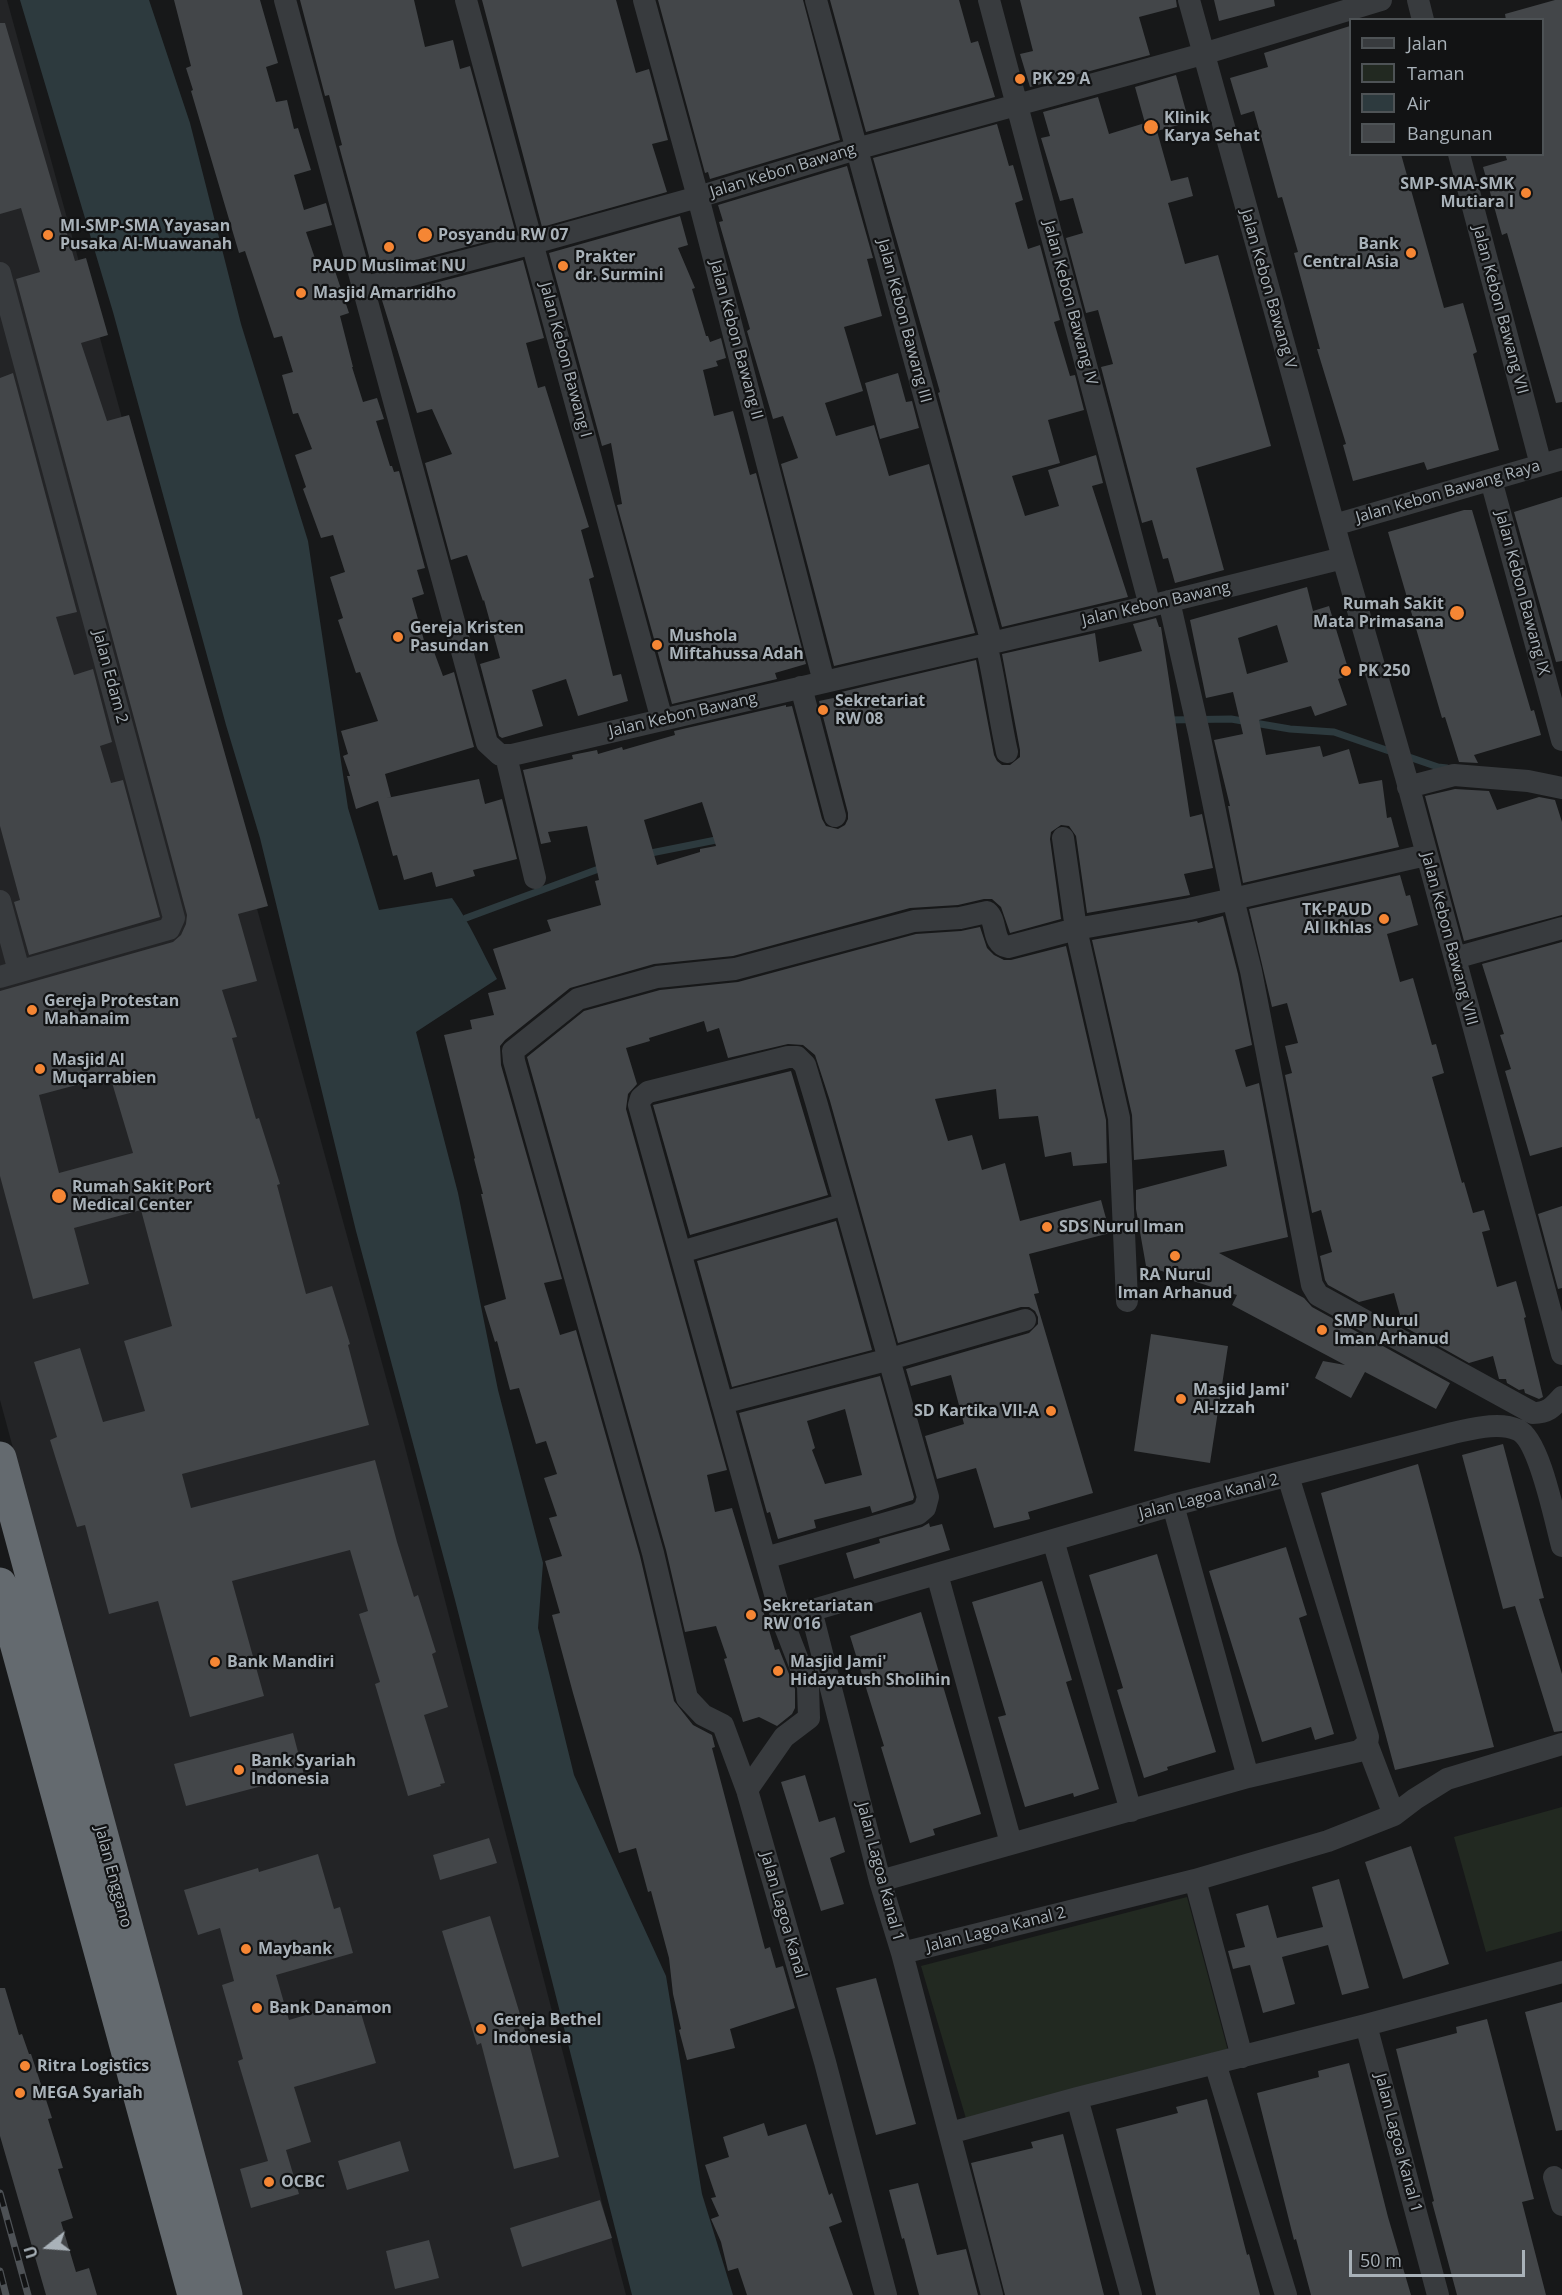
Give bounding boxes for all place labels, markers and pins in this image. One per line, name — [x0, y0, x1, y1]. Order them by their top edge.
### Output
place label: PK 29 A — [1032, 69, 1090, 89]
marker: PK 29 A — [1013, 72, 1027, 86]
place label: Klinik Karya Sehat — [1164, 108, 1260, 146]
marker: Klinik Karya Sehat — [1142, 118, 1160, 136]
place label: SMP-SMA-SMK Mutiara I — [1400, 174, 1514, 212]
marker: SMP-SMA-SMK Mutiara I — [1519, 186, 1533, 200]
place label: MI-SMP-SMA Yayasan Pusaka Al-Muawanah — [60, 216, 232, 254]
place label: Posyandu RW 07 — [438, 225, 568, 245]
marker: Posyandu RW 07 — [416, 226, 434, 244]
marker: MI-SMP-SMA Yayasan Pusaka Al-Muawanah — [41, 228, 55, 242]
place label: Bank Central Asia — [1302, 234, 1399, 272]
marker: PAUD Muslimat NU — [382, 240, 396, 254]
marker: Bank Central Asia — [1404, 246, 1418, 260]
place label: Prakter dr. Surmini — [575, 247, 664, 285]
place label: PAUD Muslimat NU — [312, 256, 466, 276]
marker: Prakter dr. Surmini — [556, 259, 570, 273]
place label: Masjid Amarridho — [313, 283, 456, 303]
marker: Masjid Amarridho — [294, 286, 308, 300]
place label: Rumah Sakit Mata Primasana — [1313, 594, 1444, 632]
marker: Rumah Sakit Mata Primasana — [1448, 604, 1466, 622]
place label: Gereja Kristen Pasundan — [410, 618, 524, 656]
place label: Mushola Miftahussa Adah — [669, 626, 804, 664]
marker: Gereja Kristen Pasundan — [391, 630, 405, 644]
marker: Mushola Miftahussa Adah — [650, 638, 664, 652]
place label: PK 250 — [1358, 661, 1410, 681]
marker: PK 250 — [1339, 664, 1353, 678]
place label: Sekretariat RW 08 — [835, 691, 925, 729]
marker: Sekretariat RW 08 — [816, 703, 830, 717]
place label: TK-PAUD Al Ikhlas — [1302, 900, 1372, 938]
marker: TK-PAUD Al Ikhlas — [1377, 912, 1391, 926]
place label: Gereja Protestan Mahanaim — [44, 991, 179, 1029]
marker: Gereja Protestan Mahanaim — [25, 1003, 39, 1017]
place label: Masjid Al Muqarrabien — [52, 1050, 157, 1088]
marker: Masjid Al Muqarrabien — [33, 1062, 47, 1076]
place label: Rumah Sakit Port Medical Center — [72, 1177, 212, 1215]
marker: Rumah Sakit Port Medical Center — [50, 1187, 68, 1205]
place label: SDS Nurul Iman — [1059, 1217, 1184, 1237]
marker: SDS Nurul Iman — [1040, 1220, 1054, 1234]
marker: RA Nurul Iman Arhanud — [1168, 1249, 1182, 1263]
place label: RA Nurul Iman Arhanud — [1118, 1265, 1232, 1303]
place label: SMP Nurul Iman Arhanud — [1334, 1311, 1449, 1349]
marker: SMP Nurul Iman Arhanud — [1315, 1323, 1329, 1337]
place label: Masjid Jami' Al-Izzah — [1193, 1380, 1290, 1418]
marker: Masjid Jami' Al-Izzah — [1174, 1392, 1188, 1406]
place label: SD Kartika VII-A — [914, 1401, 1039, 1421]
marker: SD Kartika VII-A — [1044, 1404, 1058, 1418]
place label: Sekretariatan RW 016 — [763, 1596, 873, 1634]
marker: Sekretariatan RW 016 — [744, 1608, 758, 1622]
place label: Bank Mandiri — [227, 1652, 334, 1672]
place label: Masjid Jami' Hidayatush Sholihin — [790, 1652, 951, 1690]
marker: Bank Mandiri — [208, 1655, 222, 1669]
marker: Masjid Jami' Hidayatush Sholihin — [771, 1664, 785, 1678]
place label: Bank Syariah Indonesia — [251, 1751, 356, 1789]
marker: Bank Syariah Indonesia — [232, 1763, 246, 1777]
place label: Maybank — [258, 1939, 332, 1959]
marker: Maybank — [239, 1942, 253, 1956]
place label: Bank Danamon — [269, 1998, 392, 2018]
marker: Bank Danamon — [250, 2001, 264, 2015]
place label: Gereja Bethel Indonesia — [493, 2010, 601, 2048]
marker: Gereja Bethel Indonesia — [474, 2022, 488, 2036]
place label: Ritra Logistics — [37, 2056, 149, 2076]
marker: Ritra Logistics — [18, 2059, 32, 2073]
place label: MEGA Syariah — [32, 2083, 143, 2103]
marker: MEGA Syariah — [13, 2086, 27, 2100]
place label: OCBC — [281, 2172, 325, 2192]
marker: OCBC — [262, 2175, 276, 2189]

